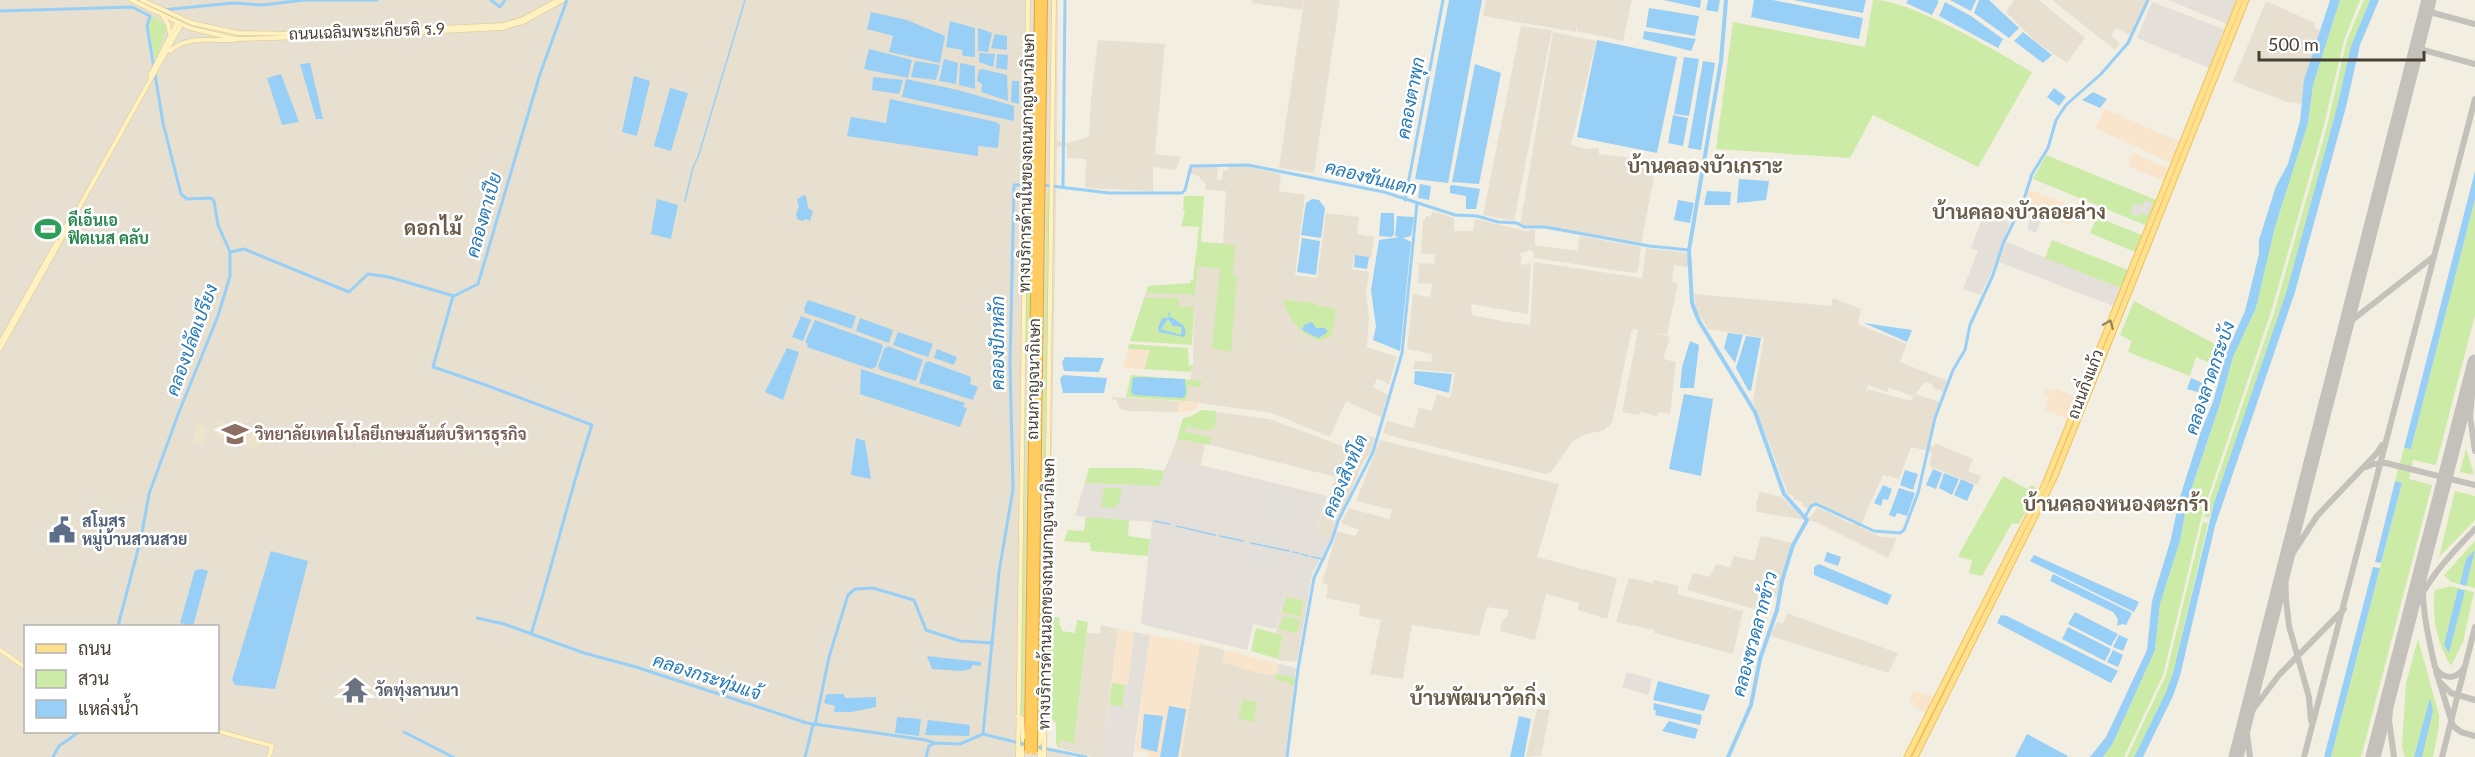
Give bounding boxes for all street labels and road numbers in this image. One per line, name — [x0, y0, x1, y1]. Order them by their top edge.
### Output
street label: ถนนเฉลิมพระเกียรติ ร.9 — [288, 17, 445, 43]
street label: ทางบริการด้านในของถนนกาญจนาภิเษก — [1013, 33, 1038, 293]
street label: ถนนกาญจนาภิเษก — [1022, 318, 1044, 440]
street label: ถนนกิ่งแก้ว — [2060, 345, 2106, 421]
street label: ทางบริการด้านนอกของถนนกาญจนาภิเษก — [1034, 458, 1058, 730]

